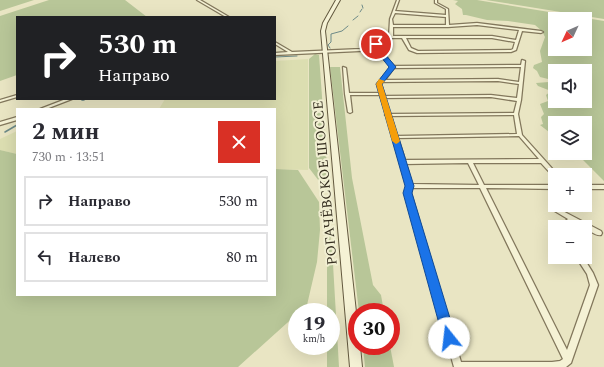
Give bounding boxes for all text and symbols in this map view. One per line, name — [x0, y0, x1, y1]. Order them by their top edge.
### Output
north arrow — [548, 12, 592, 56]
map controls — [548, 12, 592, 264]
text: 530 m — [98, 23, 177, 66]
pin — [359, 27, 393, 61]
icon: right — [32, 32, 84, 84]
icon: arrive — [365, 33, 387, 55]
text: Направо — [98, 62, 170, 89]
button: sound — [548, 64, 592, 108]
street label: РОГАЧЁВСКОЕ ШОССЕ — [307, 100, 343, 266]
text: 2 мин — [32, 114, 100, 150]
button: layers — [548, 116, 592, 160]
button: close — [218, 121, 260, 163]
text: 730 m · 13:51 — [32, 147, 105, 167]
button: + — [548, 168, 592, 212]
icon: right — [34, 190, 56, 212]
text: Направо — [68, 190, 131, 213]
text: 530 m — [219, 190, 258, 213]
button: − — [548, 220, 592, 264]
icon: left — [34, 246, 56, 268]
text: Налево — [68, 246, 121, 269]
text: 80 m — [226, 246, 258, 269]
speed limit sign: 30 — [348, 303, 400, 355]
text: 19 — [303, 309, 325, 339]
position arrow — [428, 317, 470, 359]
text: km/h — [303, 331, 325, 347]

